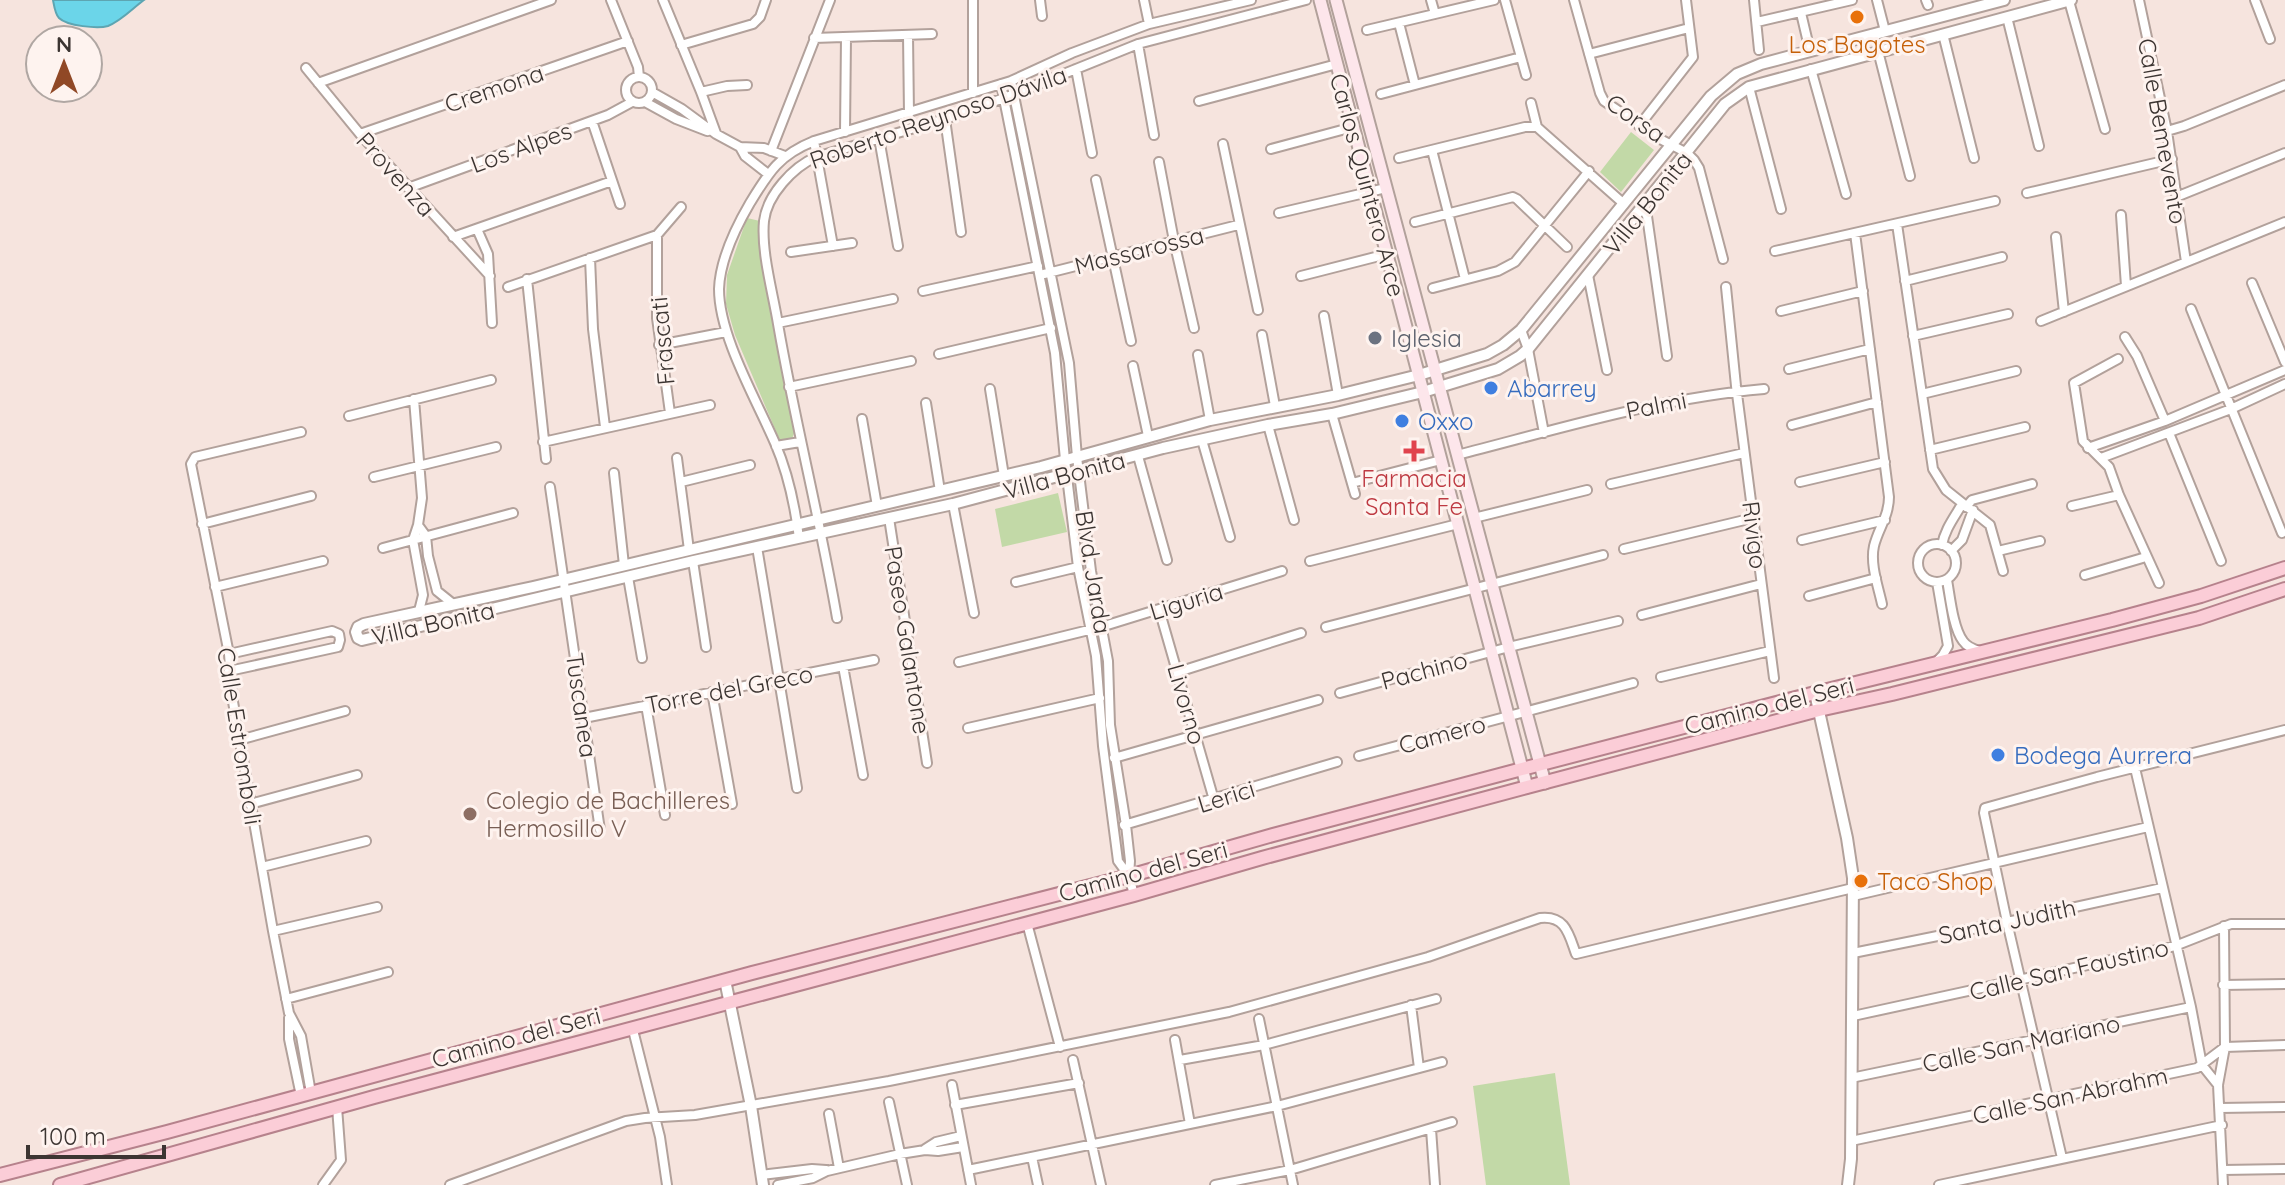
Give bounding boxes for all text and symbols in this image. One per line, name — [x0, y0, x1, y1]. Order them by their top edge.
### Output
marker: Los Bagotes — [1848, 8, 1866, 26]
north arrow — [24, 24, 104, 104]
place label: Los Bagotes — [1788, 29, 1926, 59]
text: N — [56, 30, 72, 58]
street label: Calle Bemevento — [2132, 36, 2194, 226]
street label: Cremona — [441, 57, 547, 119]
street label: Roberto Reynoso Dávila — [805, 59, 1071, 175]
street label: Carlos Quintero Arce — [1324, 70, 1412, 300]
street label: Corsa — [1601, 87, 1671, 149]
street label: Los Alpes — [466, 115, 576, 179]
street label: Provenza — [350, 126, 442, 222]
street label: Villa Bonita — [1596, 145, 1698, 261]
street label: Massarossa — [1071, 219, 1207, 281]
street label: Frascati — [643, 296, 681, 386]
place label: Iglesia — [1391, 323, 1462, 353]
marker: Iglesia — [1366, 329, 1384, 347]
place label: Abarrey — [1507, 373, 1597, 403]
marker: Abarrey — [1482, 379, 1500, 397]
street label: Palmi — [1623, 384, 1689, 426]
place label: Oxxo — [1418, 406, 1474, 436]
marker: Oxxo — [1393, 412, 1411, 430]
marker: Farmacia Santa Fe — [1405, 442, 1423, 460]
street label: Villa Bonita — [1000, 444, 1128, 506]
place label: Farmacia Santa Fe — [1361, 463, 1467, 521]
street label: Rivigo — [1736, 499, 1774, 571]
street label: Blvd. Jarda — [1069, 508, 1119, 636]
street label: Paseo Galantone — [878, 544, 938, 736]
street label: Liguria — [1146, 576, 1226, 626]
street label: Villa Bonita — [369, 594, 497, 652]
street label: Pachino — [1377, 644, 1471, 696]
street label: Calle Estromboli — [211, 645, 269, 827]
street label: Tuscanea — [560, 651, 604, 759]
street label: Torre del Greco — [643, 658, 815, 720]
street label: Livorno — [1161, 660, 1213, 748]
street label: Camino del Seri — [1681, 669, 1857, 741]
street label: Camero — [1395, 708, 1489, 760]
place label: Bodega Aurrera — [2014, 740, 2192, 770]
marker: Bodega Aurrera — [1989, 746, 2007, 764]
street label: Lerici — [1194, 773, 1258, 819]
place label: Colegio de Bachilleres Hermosillo V — [486, 785, 730, 843]
marker: Colegio de Bachilleres Hermosillo V — [461, 805, 479, 823]
street label: Camino del Seri — [1055, 834, 1231, 908]
place label: Taco Shop — [1877, 866, 1993, 896]
marker: Taco Shop — [1852, 872, 1870, 890]
street label: Santa Judith — [1935, 892, 2079, 950]
street label: Calle San Faustino — [1966, 931, 2172, 1007]
street label: Camino del Seri — [428, 1000, 604, 1074]
street label: Calle San Mariano — [1919, 1007, 2123, 1079]
street label: Calle San Abrahm — [1970, 1060, 2170, 1130]
scale bar — [28, 1109, 164, 1159]
text: 100 m — [40, 1121, 106, 1151]

